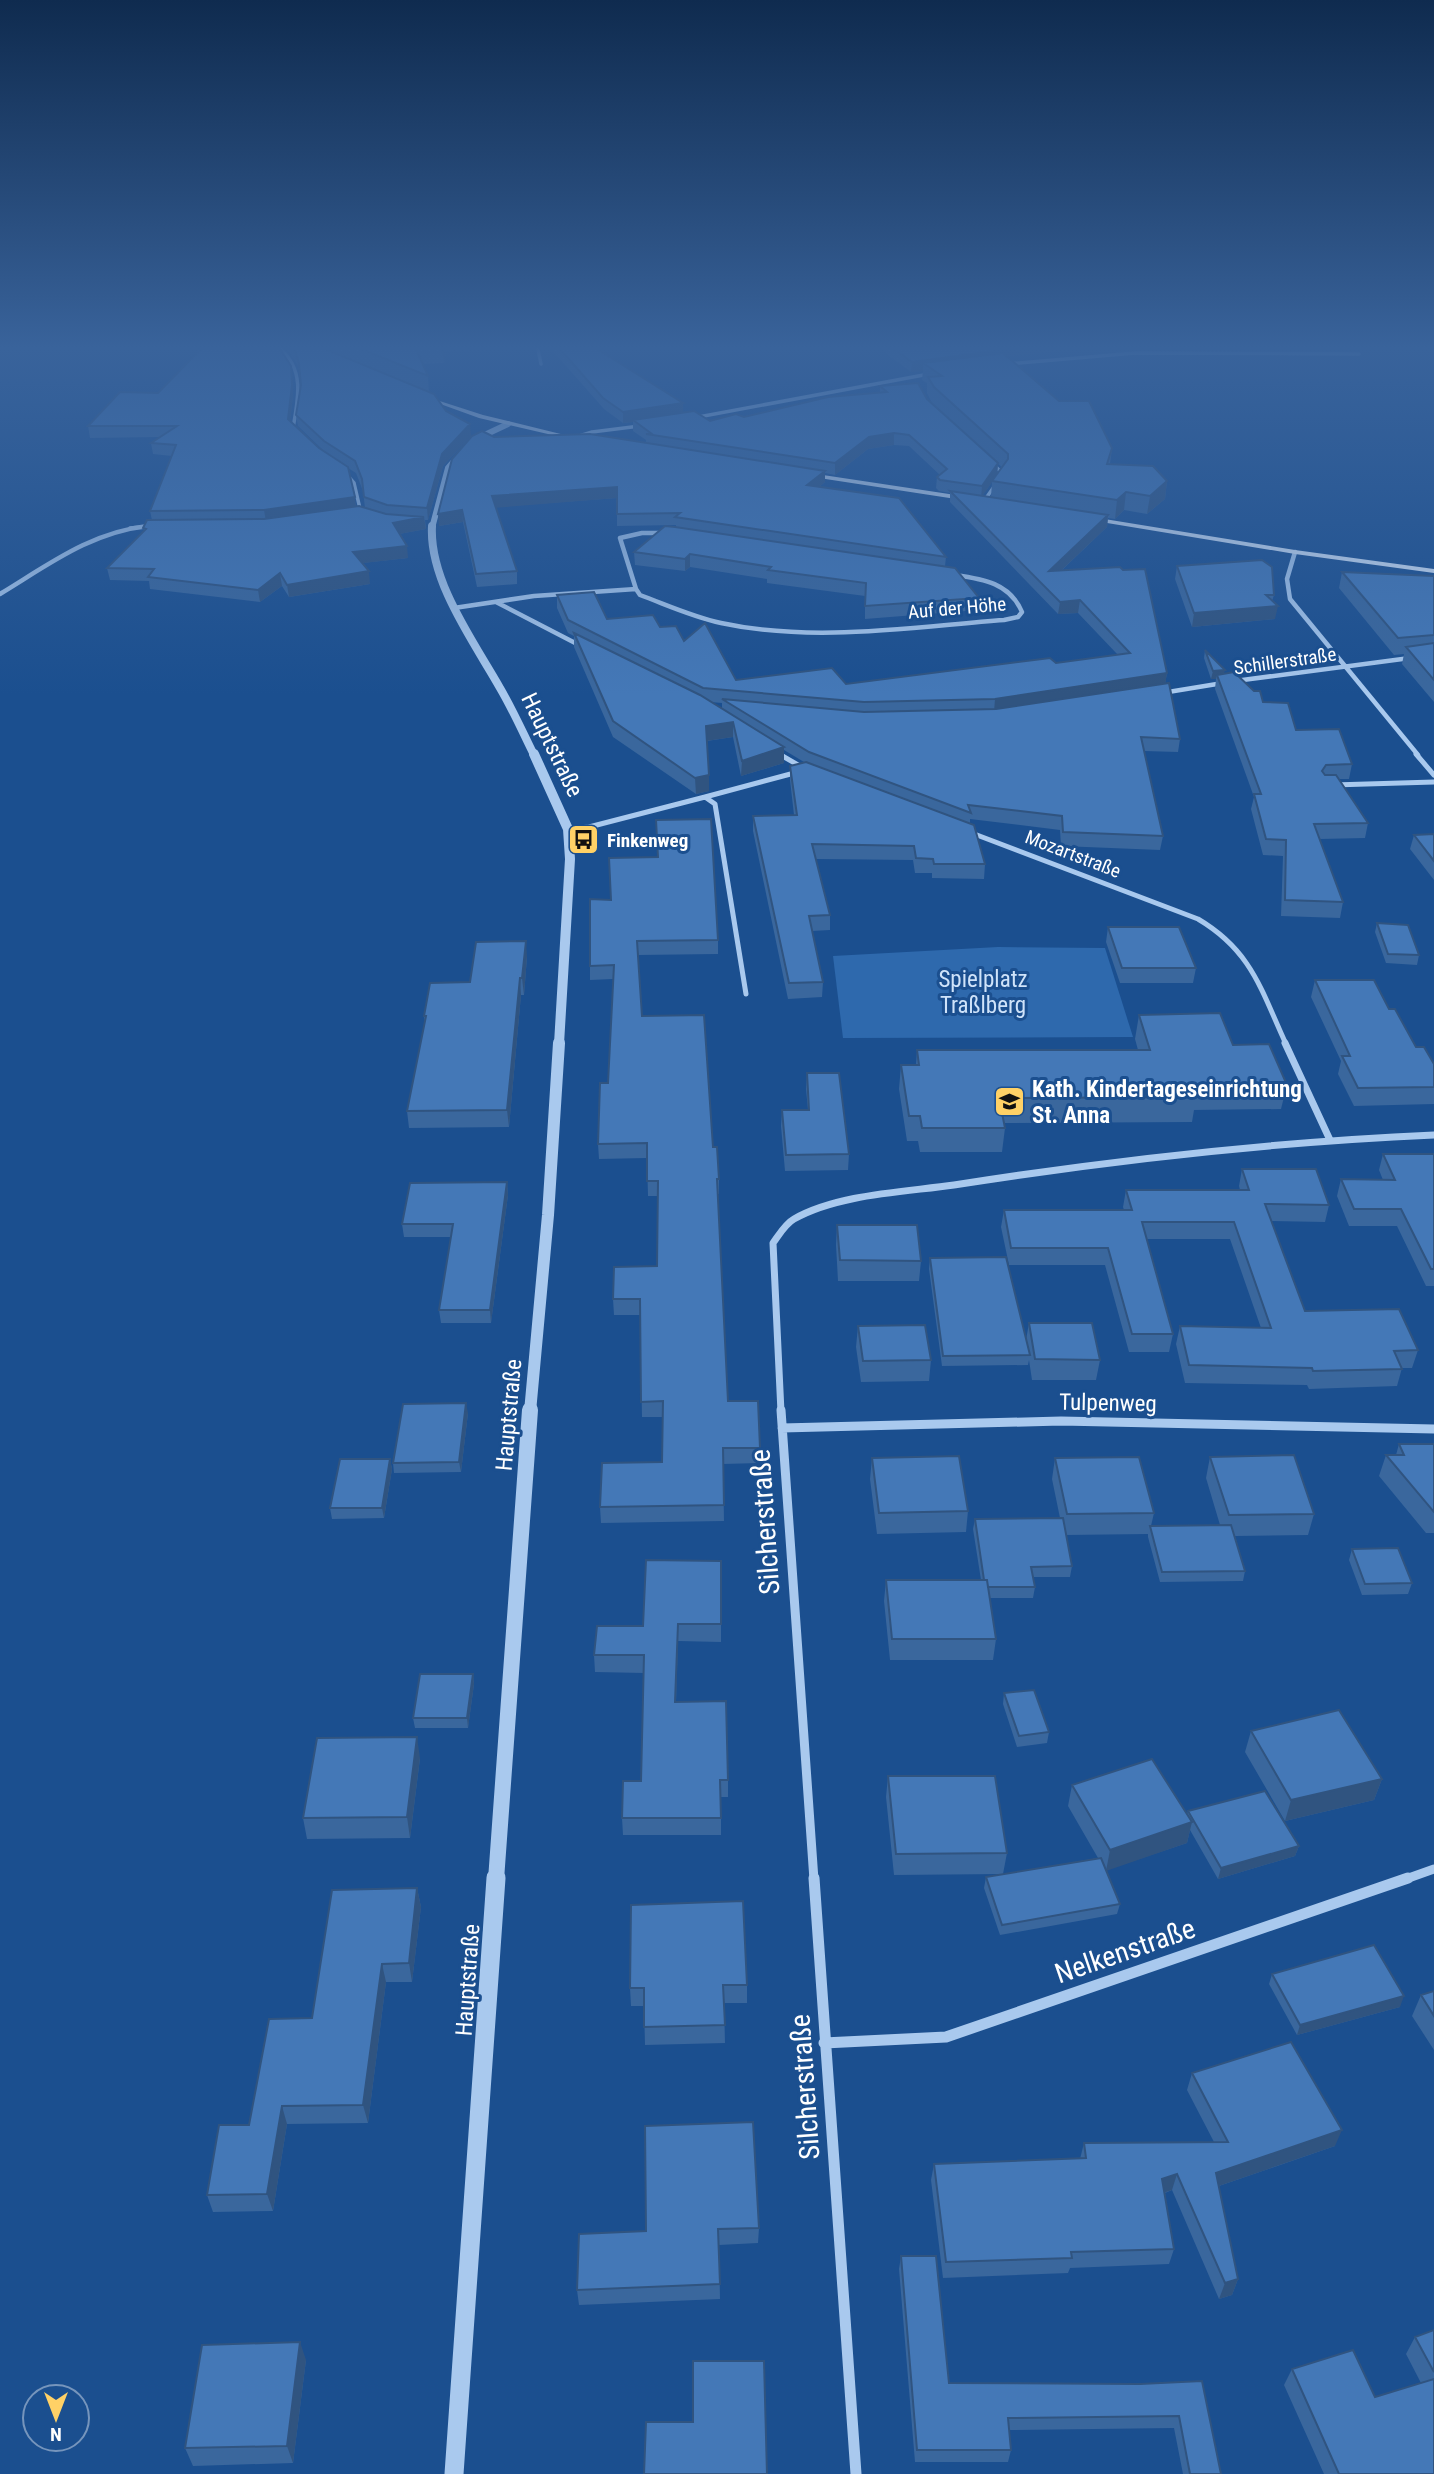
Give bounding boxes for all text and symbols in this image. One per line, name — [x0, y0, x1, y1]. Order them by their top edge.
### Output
street label: Auf der Höhe — [907, 592, 1007, 624]
street label: Schillerstraße — [1232, 642, 1338, 680]
street label: Hauptstraße — [515, 689, 589, 801]
bus stop icon: Finkenweg — [567, 823, 601, 857]
street label: Mozartstraße — [1022, 825, 1124, 883]
place label: Finkenweg — [607, 829, 688, 852]
park label: Spielplatz Traßlberg — [938, 966, 1028, 1019]
place label: Kath. Kindertageseinrichtung St. Anna — [1032, 1076, 1302, 1129]
school or university icon: Kath. Kindertageseinrichtung St. Anna — [992, 1085, 1026, 1119]
street label: Hauptstraße — [491, 1358, 527, 1472]
street label: Tulpenweg — [1059, 1389, 1157, 1417]
street label: Silcherstraße — [743, 1448, 787, 1596]
street label: Nelkenstraße — [1051, 1912, 1199, 1990]
street label: Hauptstraße — [451, 1923, 485, 2037]
street label: Silcherstraße — [783, 2013, 827, 2161]
north arrow — [21, 2383, 91, 2453]
text: N — [50, 2423, 62, 2446]

